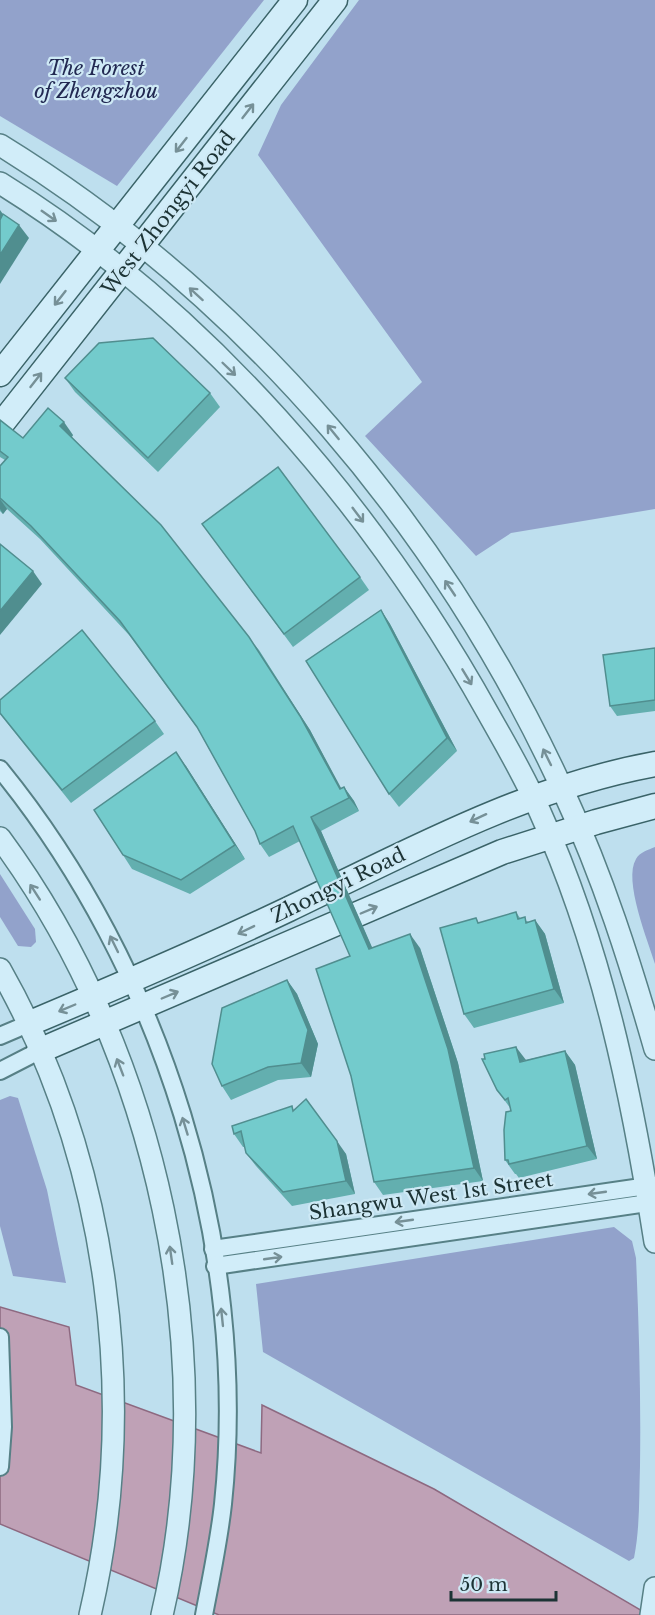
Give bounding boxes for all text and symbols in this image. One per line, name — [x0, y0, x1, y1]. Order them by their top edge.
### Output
park label: The Forest of Zhengzhou — [34, 56, 158, 103]
one-way arrow — [241, 103, 254, 119]
street label: West Zhongyi Road — [96, 126, 240, 301]
one-way arrow — [174, 137, 187, 153]
one-way arrow — [40, 210, 56, 222]
one-way arrow — [189, 287, 204, 301]
one-way arrow — [53, 290, 66, 306]
one-way arrow — [221, 362, 236, 377]
one-way arrow — [30, 372, 42, 388]
one-way arrow — [326, 425, 340, 440]
one-way arrow — [351, 507, 364, 523]
one-way arrow — [444, 580, 456, 597]
one-way arrow — [461, 668, 473, 685]
one-way arrow — [540, 749, 552, 767]
one-way arrow — [470, 812, 488, 824]
street label: Zhongyi Road — [267, 842, 409, 928]
one-way arrow — [29, 883, 42, 900]
one-way arrow — [359, 904, 377, 915]
one-way arrow — [237, 924, 255, 936]
one-way arrow — [108, 936, 119, 954]
one-way arrow — [160, 989, 179, 1000]
one-way arrow — [58, 1003, 76, 1014]
one-way arrow — [114, 1058, 125, 1076]
one-way arrow — [179, 1117, 190, 1136]
street label: Shangwu West 1st Street — [307, 1167, 555, 1225]
one-way arrow — [588, 1188, 608, 1199]
one-way arrow — [395, 1216, 415, 1227]
one-way arrow — [165, 1245, 176, 1265]
one-way arrow — [263, 1252, 283, 1263]
one-way arrow — [216, 1307, 227, 1327]
scale bar — [451, 1564, 556, 1602]
text: 50 m — [460, 1574, 508, 1596]

